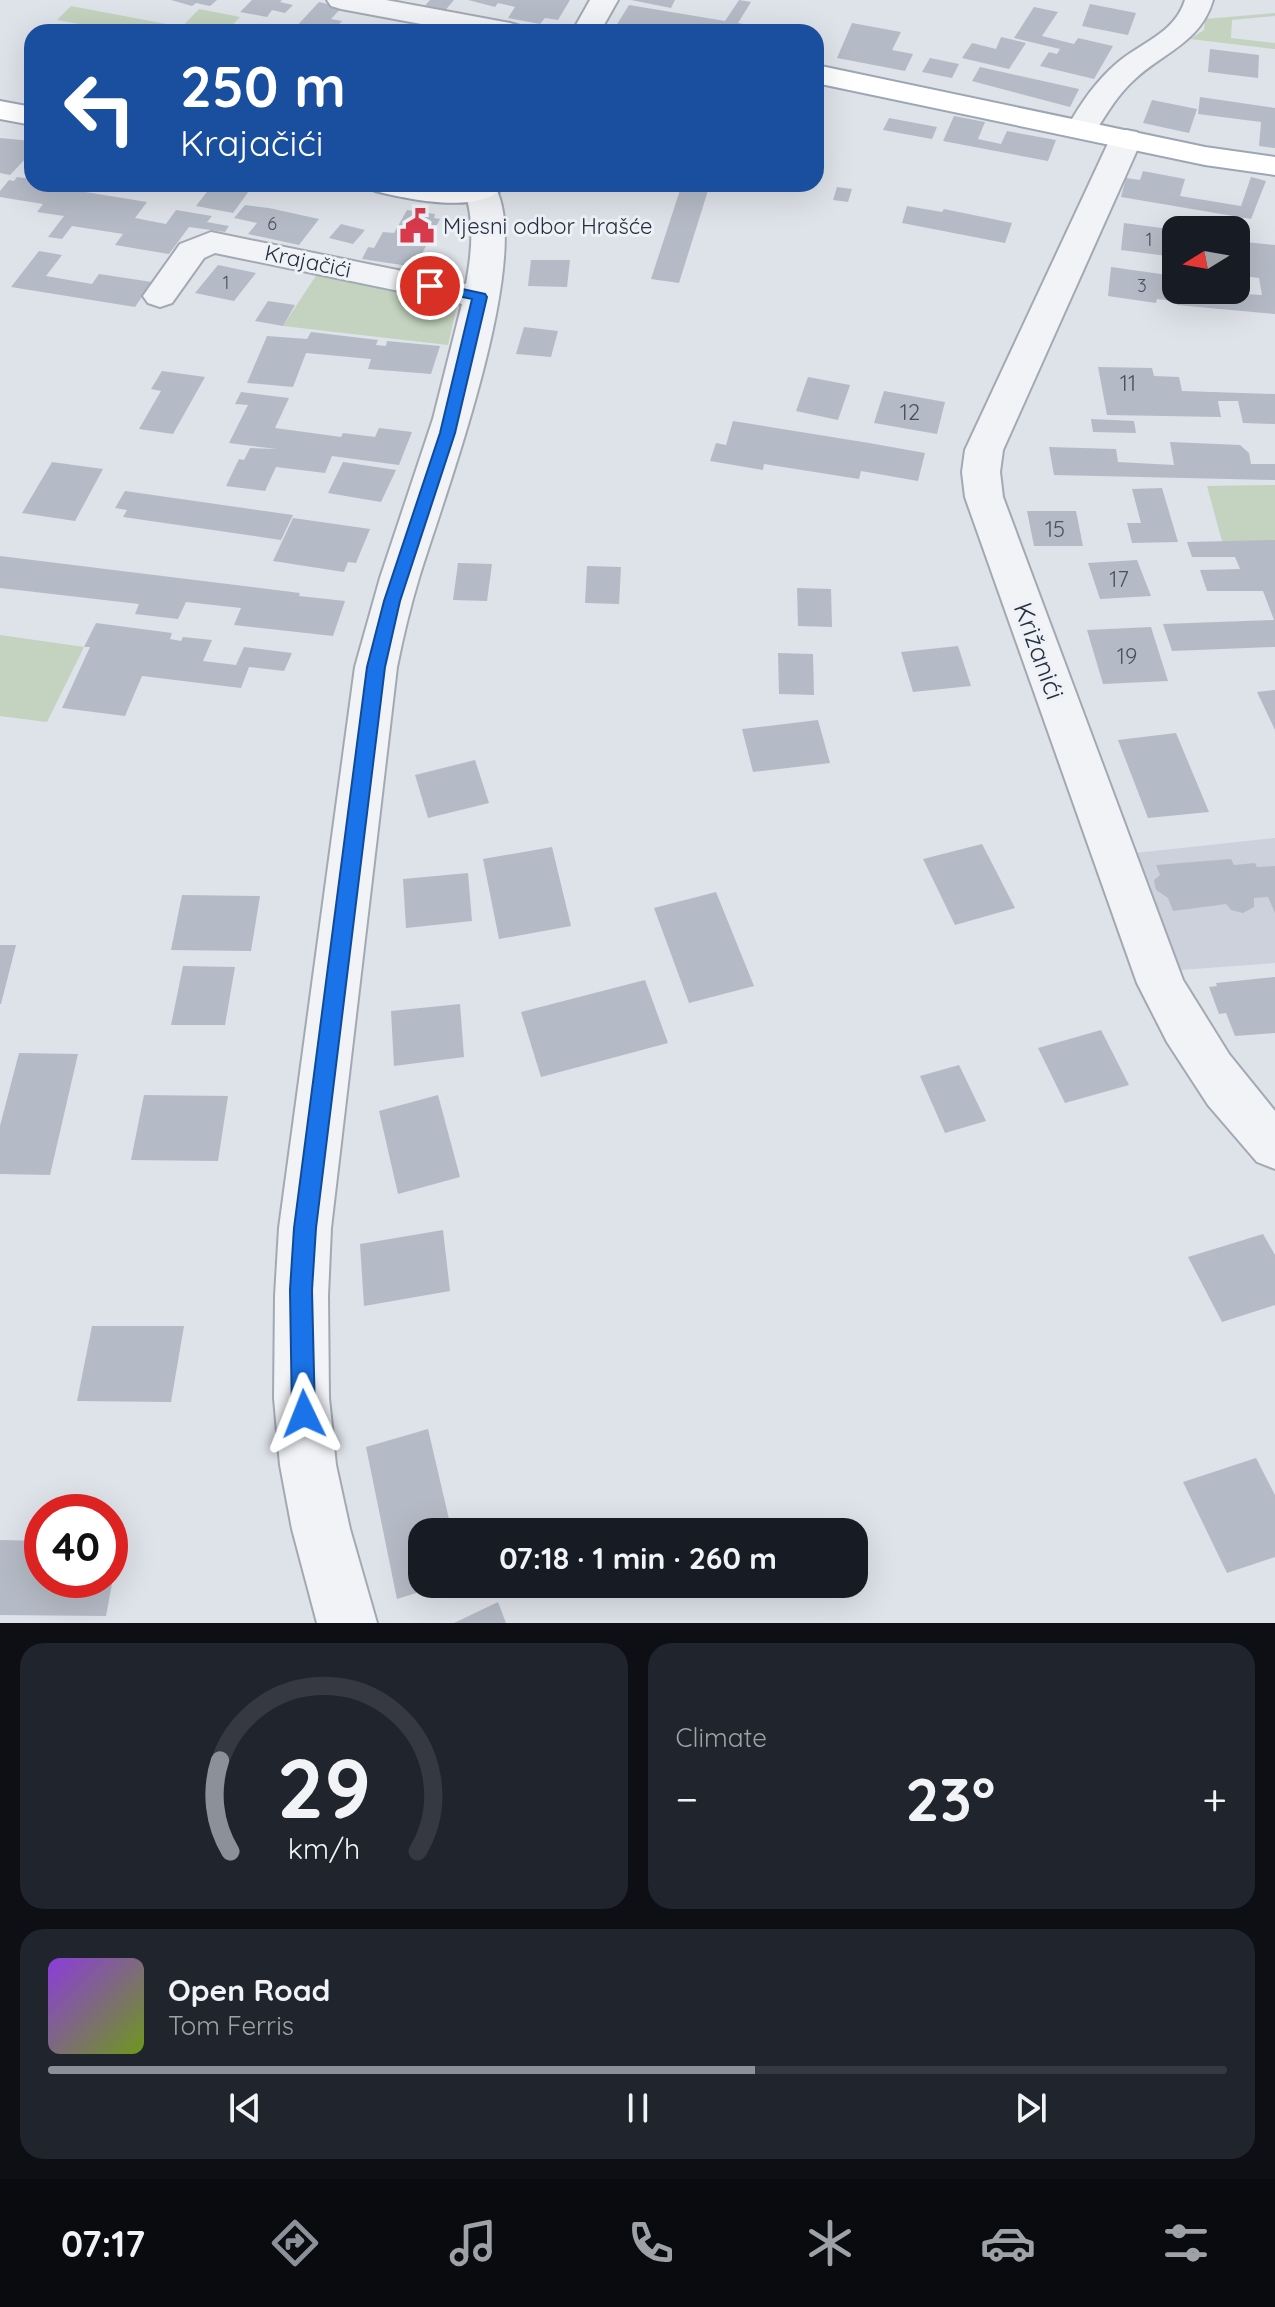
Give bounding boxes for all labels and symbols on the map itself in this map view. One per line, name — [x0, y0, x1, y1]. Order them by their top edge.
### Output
public building icon: Mjesni odbor Hrašće — [398, 207, 436, 245]
house number: 6 — [267, 212, 277, 235]
place label: Mjesni odbor Hrašće — [443, 212, 653, 240]
north arrow — [1162, 216, 1250, 304]
house number: 1 — [1146, 228, 1152, 251]
street label: Krajačići — [262, 238, 354, 284]
pin — [396, 252, 464, 320]
house number: 1 — [223, 271, 229, 294]
house number: 3 — [1137, 274, 1147, 297]
house number: 11 — [1120, 369, 1136, 397]
house number: 12 — [900, 398, 920, 426]
house number: 15 — [1045, 515, 1065, 543]
house number: 17 — [1109, 565, 1129, 593]
street label: Križanići — [1007, 598, 1072, 704]
house number: 19 — [1117, 642, 1137, 670]
position arrow — [262, 1372, 346, 1456]
speed limit sign: 40 — [24, 1494, 128, 1598]

